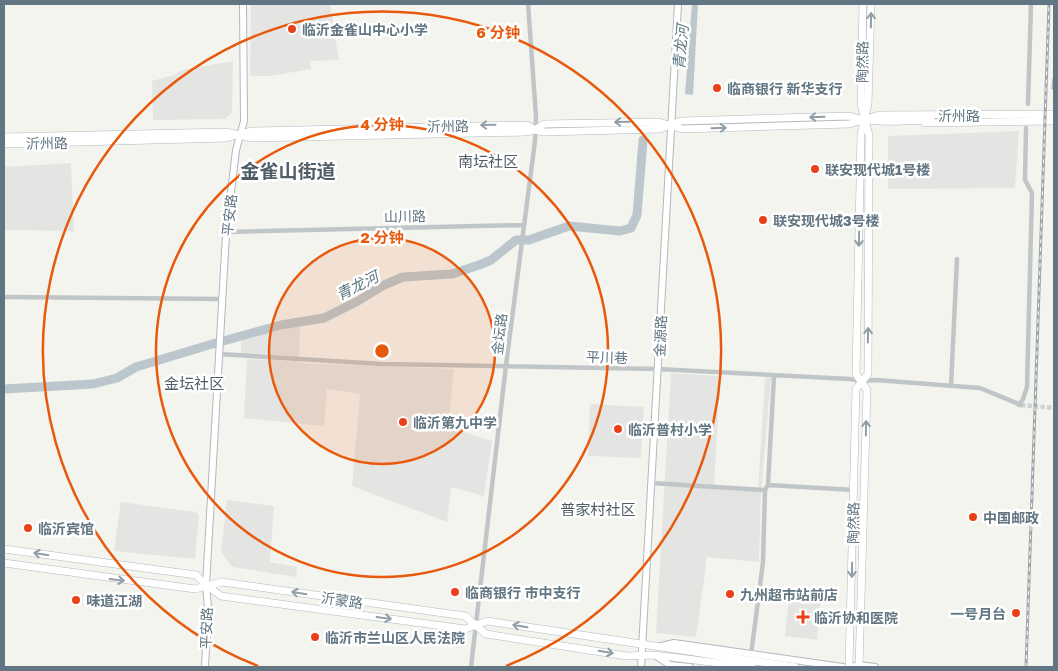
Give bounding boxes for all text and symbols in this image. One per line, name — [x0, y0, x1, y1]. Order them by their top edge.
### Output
one-way arrow — [866, 12, 875, 28]
place label: 临沂金雀山中心小学 — [302, 21, 428, 38]
water label: 青龙河 — [669, 21, 691, 70]
marker: 临沂金雀山中心小学 — [286, 23, 298, 35]
text: 6 分钟 — [476, 23, 520, 41]
street label: 陶然路 — [853, 41, 871, 83]
place label: 临商银行 新华支行 — [727, 80, 843, 97]
marker: 临商银行 新华支行 — [711, 82, 723, 94]
street label: 沂州路 — [938, 107, 980, 124]
one-way arrow — [809, 112, 825, 122]
text: 4 分钟 — [360, 115, 404, 133]
street label: 沂州路 — [427, 117, 469, 135]
one-way arrow — [615, 118, 631, 127]
one-way arrow — [480, 121, 496, 130]
one-way arrow — [710, 123, 726, 132]
street label: 沂州路 — [26, 134, 68, 152]
district label: 南坛社区 — [458, 152, 518, 170]
district label: 金雀山街道 — [240, 159, 336, 182]
place label: 联安现代城1号楼 — [825, 161, 930, 178]
marker: 联安现代城1号楼 — [809, 163, 821, 175]
street label: 平安路 — [218, 193, 240, 237]
street label: 山川路 — [384, 207, 426, 225]
place label: 联安现代城3号楼 — [773, 212, 880, 229]
marker: 联安现代城3号楼 — [757, 214, 769, 226]
text: 2 分钟 — [361, 228, 403, 246]
one-way arrow — [854, 230, 864, 246]
water label: 青龙河 — [333, 265, 384, 303]
street label: 金坛路 — [488, 312, 510, 356]
street label: 金源路 — [650, 315, 670, 357]
one-way arrow — [863, 327, 873, 343]
centre of rings — [373, 342, 391, 360]
street label: 平川巷 — [586, 348, 628, 366]
district label: 金坛社区 — [164, 374, 224, 392]
place label: 临沂第九中学 — [413, 414, 497, 431]
marker: 临沂第九中学 — [397, 416, 409, 428]
place label: 临沂普村小学 — [628, 421, 712, 438]
one-way arrow — [861, 421, 871, 437]
marker: 临沂普村小学 — [612, 423, 624, 435]
district label: 普家村社区 — [560, 500, 636, 518]
street label: 陶然路 — [844, 502, 862, 544]
place label: 中国邮政 — [983, 509, 1039, 526]
marker: 中国邮政 — [967, 511, 979, 523]
place label: 临沂宾馆 — [38, 520, 94, 537]
marker: 临沂宾馆 — [22, 522, 34, 534]
one-way arrow — [34, 549, 50, 559]
one-way arrow — [847, 562, 857, 578]
one-way arrow — [109, 575, 125, 585]
place label: 临商银行 市中支行 — [465, 584, 581, 601]
marker: 临商银行 市中支行 — [449, 586, 461, 598]
place label: 九州超市站前店 — [740, 586, 838, 603]
one-way arrow — [292, 588, 308, 598]
marker: 九州超市站前店 — [724, 588, 736, 600]
street label: 沂蒙路 — [320, 589, 364, 611]
place label: 味道江湖 — [86, 592, 142, 609]
marker: 味道江湖 — [70, 594, 82, 606]
place label: 一号月台 — [950, 605, 1006, 622]
street label: 平安路 — [197, 607, 215, 649]
marker: 一号月台 — [1010, 607, 1022, 619]
place label: 临沂协和医院 — [814, 609, 898, 626]
marker: 临沂协和医院 — [796, 610, 810, 624]
one-way arrow — [376, 613, 392, 623]
one-way arrow — [512, 621, 528, 631]
place label: 临沂市兰山区人民法院 — [325, 629, 465, 646]
marker: 临沂市兰山区人民法院 — [309, 631, 321, 643]
one-way arrow — [598, 648, 614, 658]

